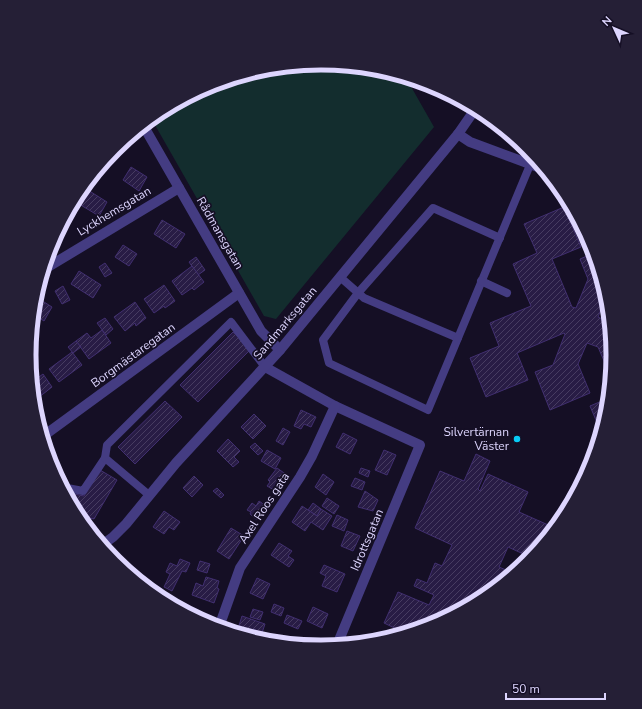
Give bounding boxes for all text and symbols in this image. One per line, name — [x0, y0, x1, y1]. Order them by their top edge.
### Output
north arrow — [594, 8, 634, 48]
text: N — [599, 13, 615, 30]
street label: Lyckhemsgatan — [74, 183, 154, 239]
street label: Rådmansgatan — [193, 194, 247, 272]
street label: Sandmarksgatan — [250, 283, 320, 363]
street label: Borgmästaregatan — [88, 319, 178, 391]
place label: Silvertärnan Väster — [443, 424, 510, 454]
marker: Silvertärnan Väster — [512, 434, 522, 444]
street label: Axel Roos gata — [235, 469, 293, 547]
street label: Idrottsgatan — [347, 507, 387, 573]
scale bar — [506, 675, 605, 701]
text: 50 m — [512, 681, 540, 697]

